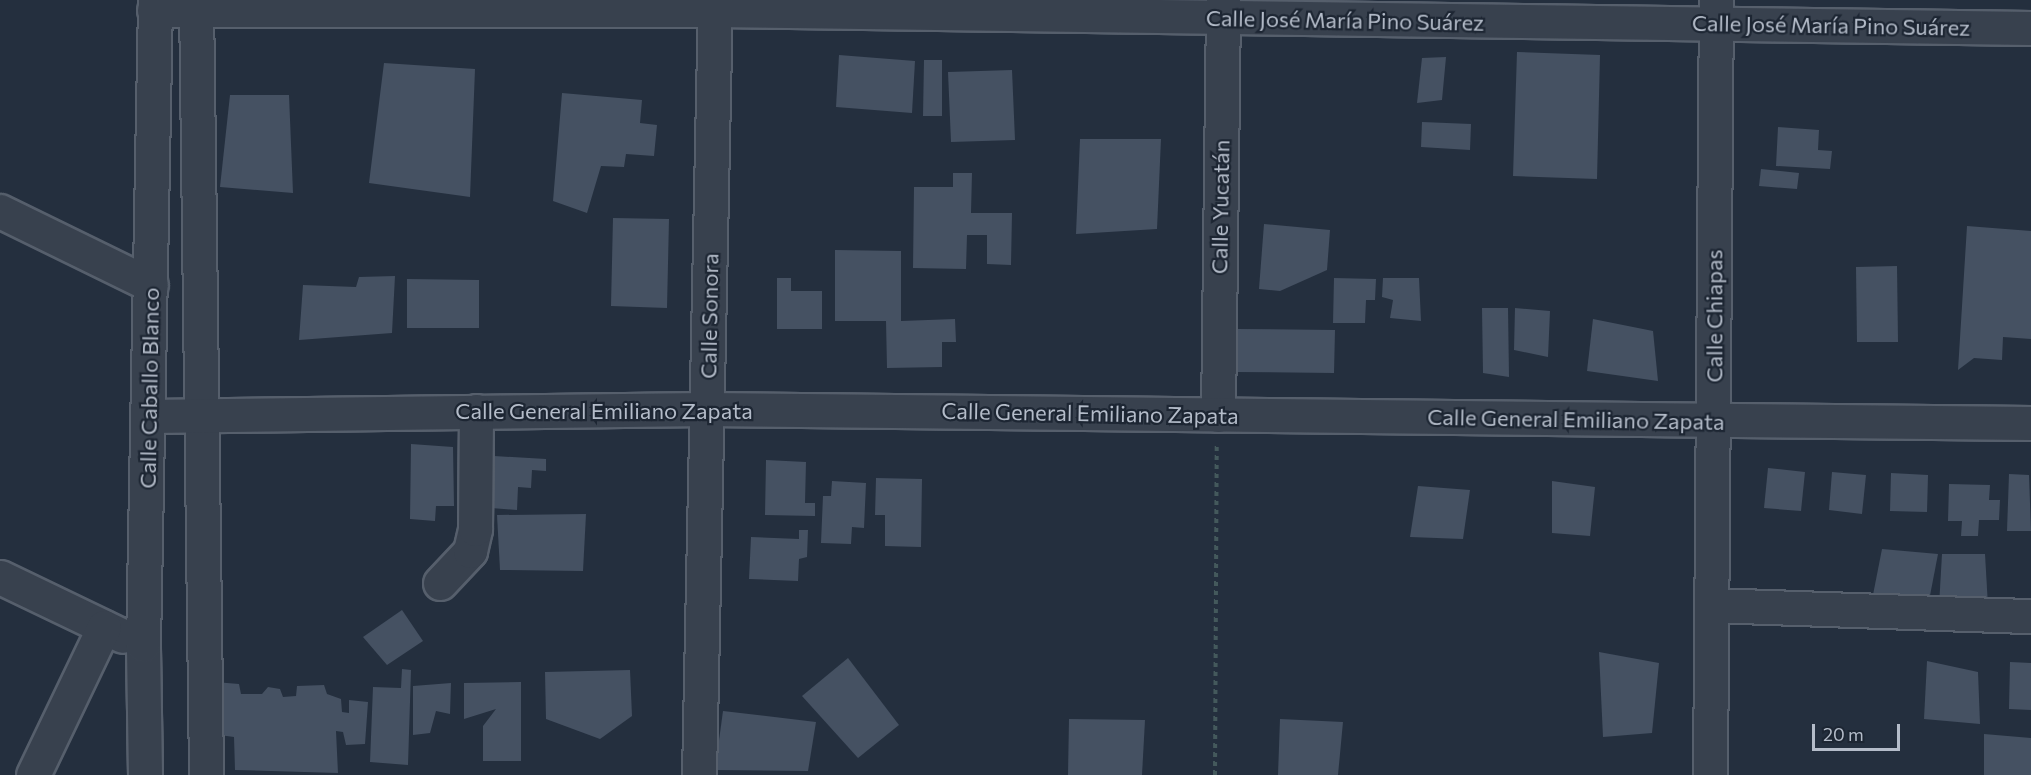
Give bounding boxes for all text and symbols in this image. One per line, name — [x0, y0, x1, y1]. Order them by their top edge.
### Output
street label: Calle José María Pino Suárez — [1206, 4, 1484, 36]
street label: Calle José María Pino Suárez — [1692, 9, 1970, 41]
street label: Calle Yucatán — [1206, 140, 1234, 274]
street label: Calle Chiapas — [1701, 250, 1727, 382]
street label: Calle Sonora — [695, 253, 723, 379]
street label: Calle Caballo Blanco — [134, 287, 164, 489]
street label: Calle General Emiliano Zapata — [941, 397, 1239, 429]
street label: Calle General Emiliano Zapata — [455, 398, 753, 424]
street label: Calle General Emiliano Zapata — [1427, 403, 1725, 435]
scale bar — [1815, 712, 1904, 750]
text: 20 m — [1823, 723, 1864, 745]

